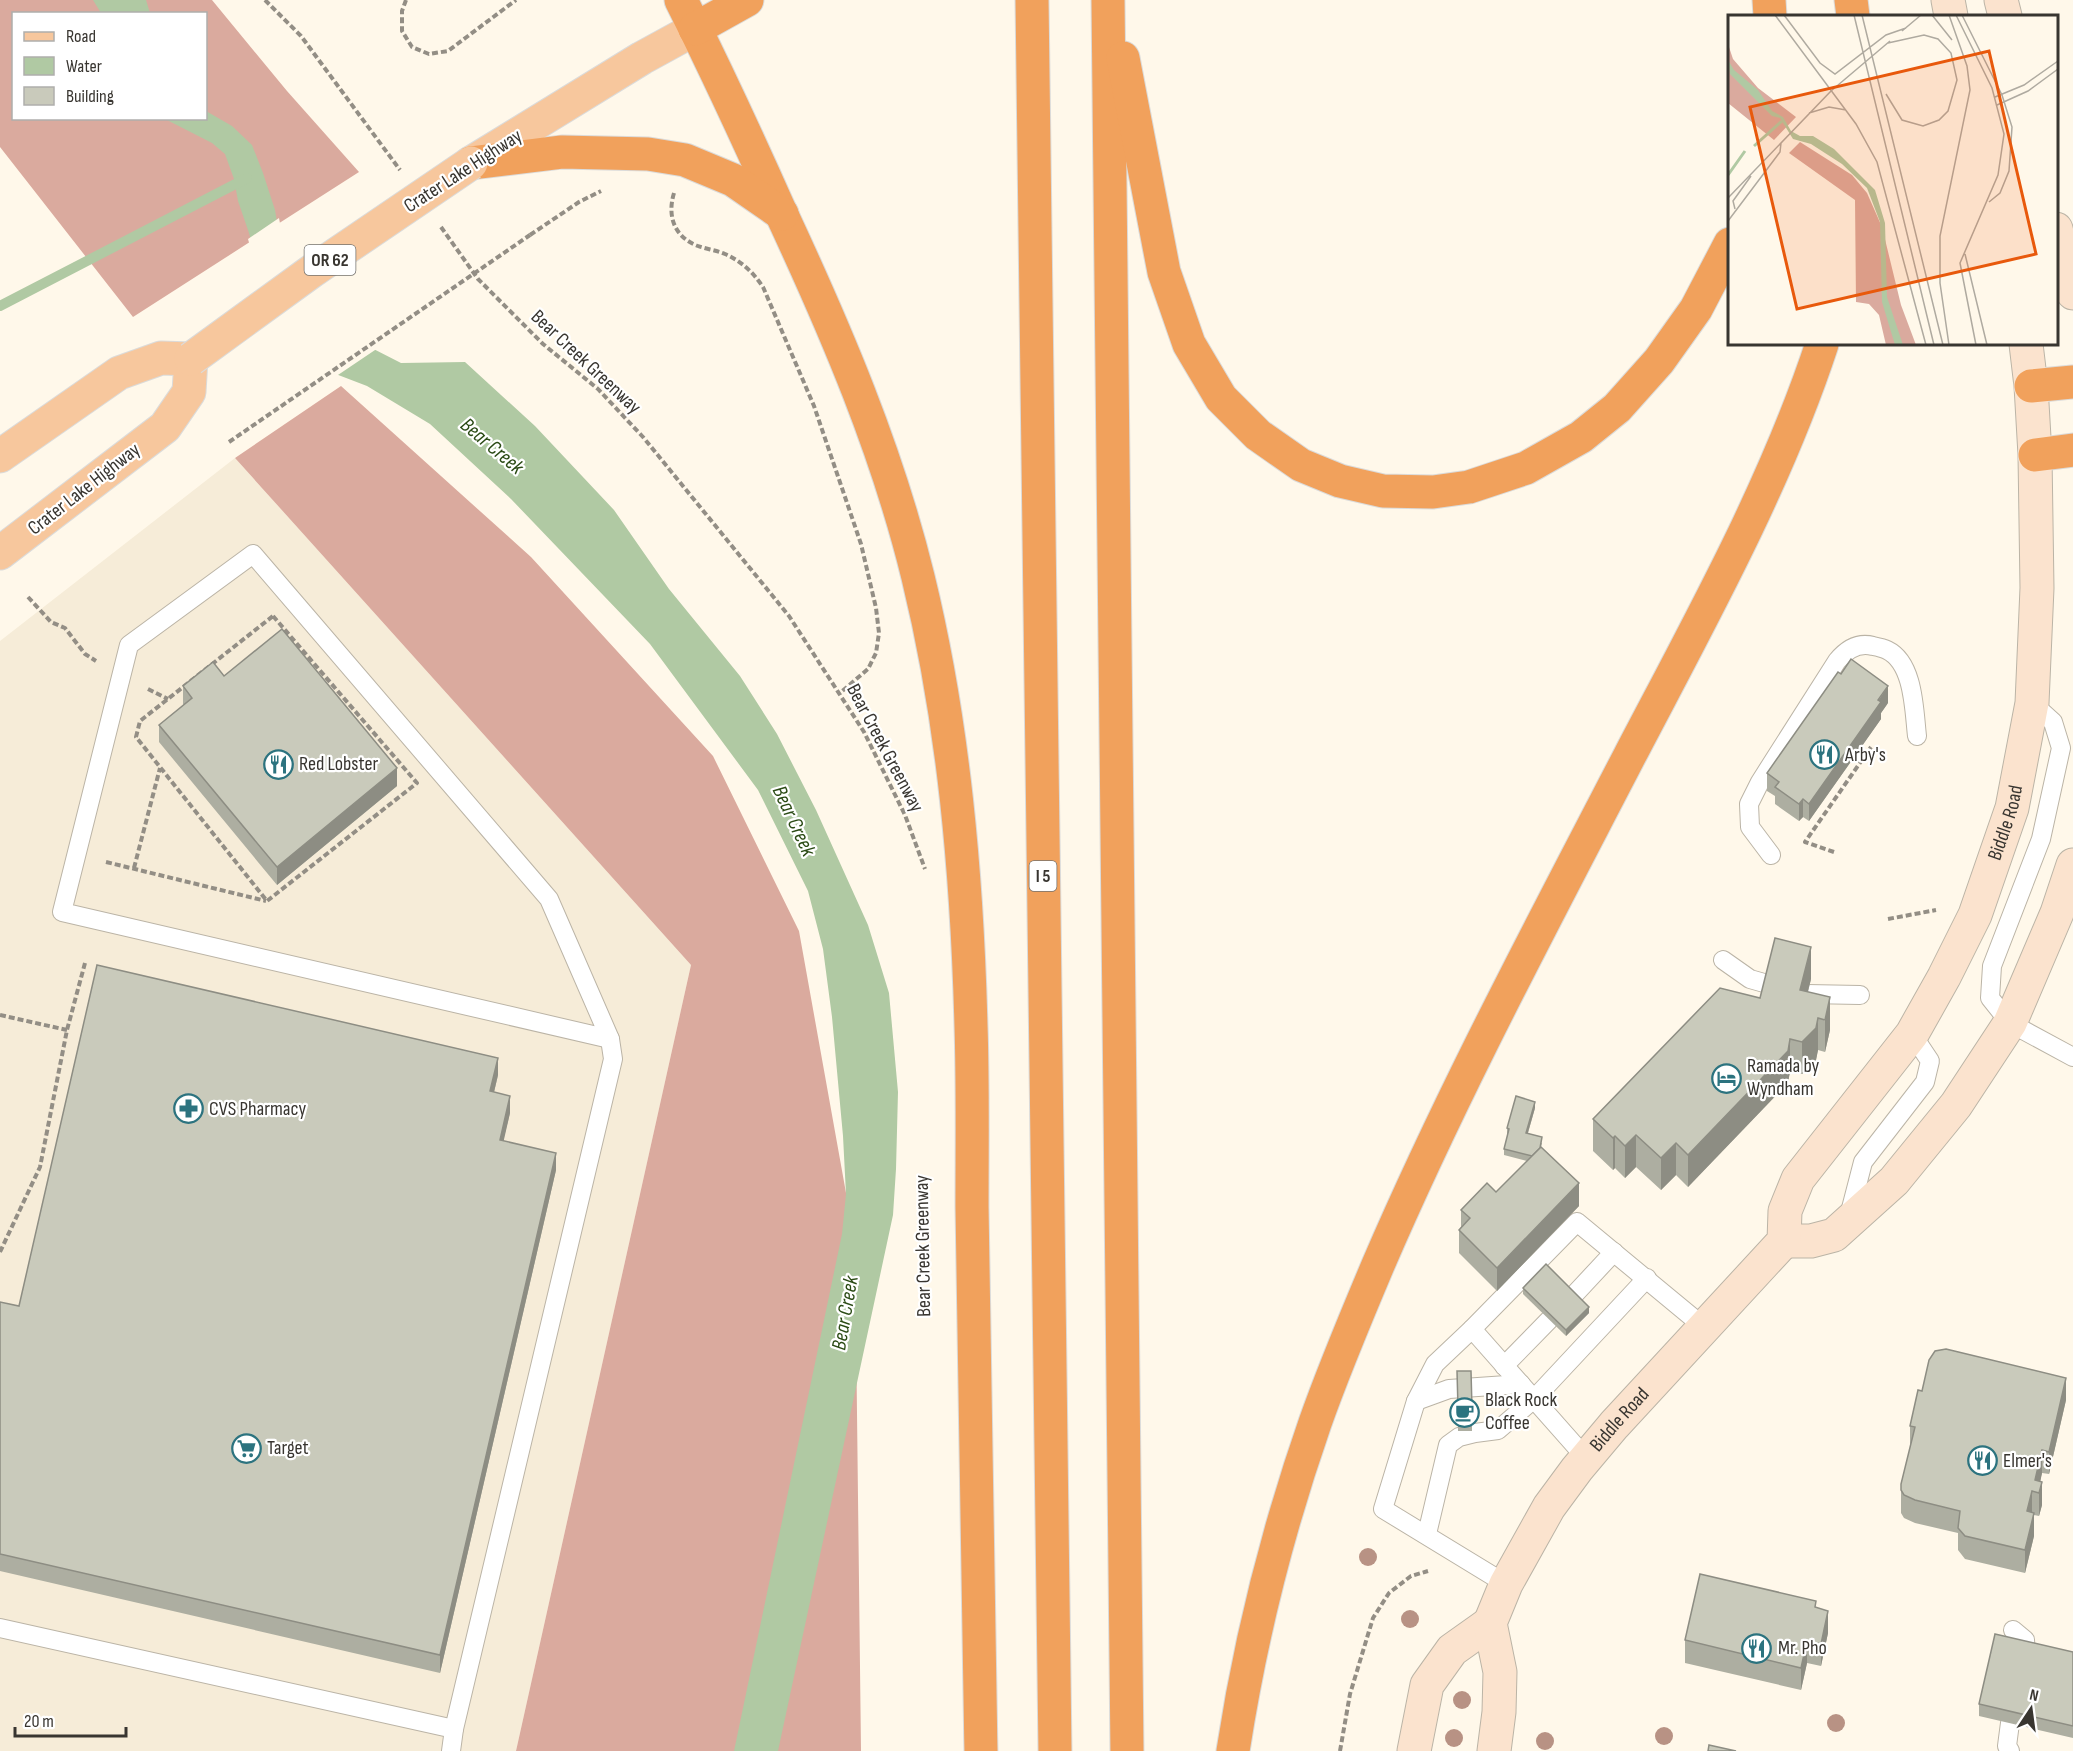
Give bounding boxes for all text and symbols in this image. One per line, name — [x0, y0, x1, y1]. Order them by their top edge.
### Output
legend — [12, 12, 207, 120]
inset map — [1728, 15, 2058, 345]
text: Road — [66, 26, 96, 47]
text: Water — [66, 56, 102, 77]
text: Building — [66, 86, 114, 107]
street label: Crater Lake Highway — [399, 124, 527, 218]
road number: OR 62 — [304, 245, 356, 275]
street label: Bear Creek Greenway — [526, 305, 646, 419]
water label: Bear Creek — [455, 412, 530, 480]
street label: Crater Lake Highway — [23, 438, 145, 540]
street label: Bear Creek Greenway — [841, 680, 929, 816]
restaurant icon: Arby's — [1808, 739, 1840, 771]
place label: Arby's — [1844, 743, 1886, 767]
restaurant icon: Red Lobster — [262, 748, 294, 780]
place label: Red Lobster — [299, 752, 378, 776]
water label: Bear Creek — [767, 782, 822, 861]
street label: Biddle Road — [1983, 783, 2028, 864]
road number: I 5 — [1030, 861, 1056, 891]
place label: Ramada by Wyndham — [1747, 1054, 1820, 1101]
hotel icon: Ramada by Wyndham — [1710, 1062, 1742, 1094]
pharmacy icon: CVS Pharmacy — [172, 1093, 204, 1125]
place label: CVS Pharmacy — [209, 1097, 306, 1121]
street label: Bear Creek Greenway — [910, 1175, 936, 1317]
water label: Bear Creek — [826, 1273, 864, 1352]
street label: Biddle Road — [1585, 1383, 1654, 1457]
place label: Black Rock Coffee — [1485, 1388, 1557, 1435]
cafe icon: Black Rock Coffee — [1448, 1396, 1480, 1428]
supermarket icon: Target — [230, 1432, 262, 1464]
place label: Target — [267, 1436, 309, 1460]
restaurant icon: Elmer's — [1966, 1445, 1998, 1477]
place label: Elmer's — [2003, 1449, 2052, 1473]
restaurant icon: Mr. Pho — [1741, 1632, 1773, 1664]
place label: Mr. Pho — [1778, 1636, 1827, 1660]
north arrow — [2001, 1679, 2061, 1739]
text: N — [2028, 1686, 2040, 1706]
scale bar — [15, 1700, 126, 1738]
text: 20 m — [24, 1711, 54, 1732]

